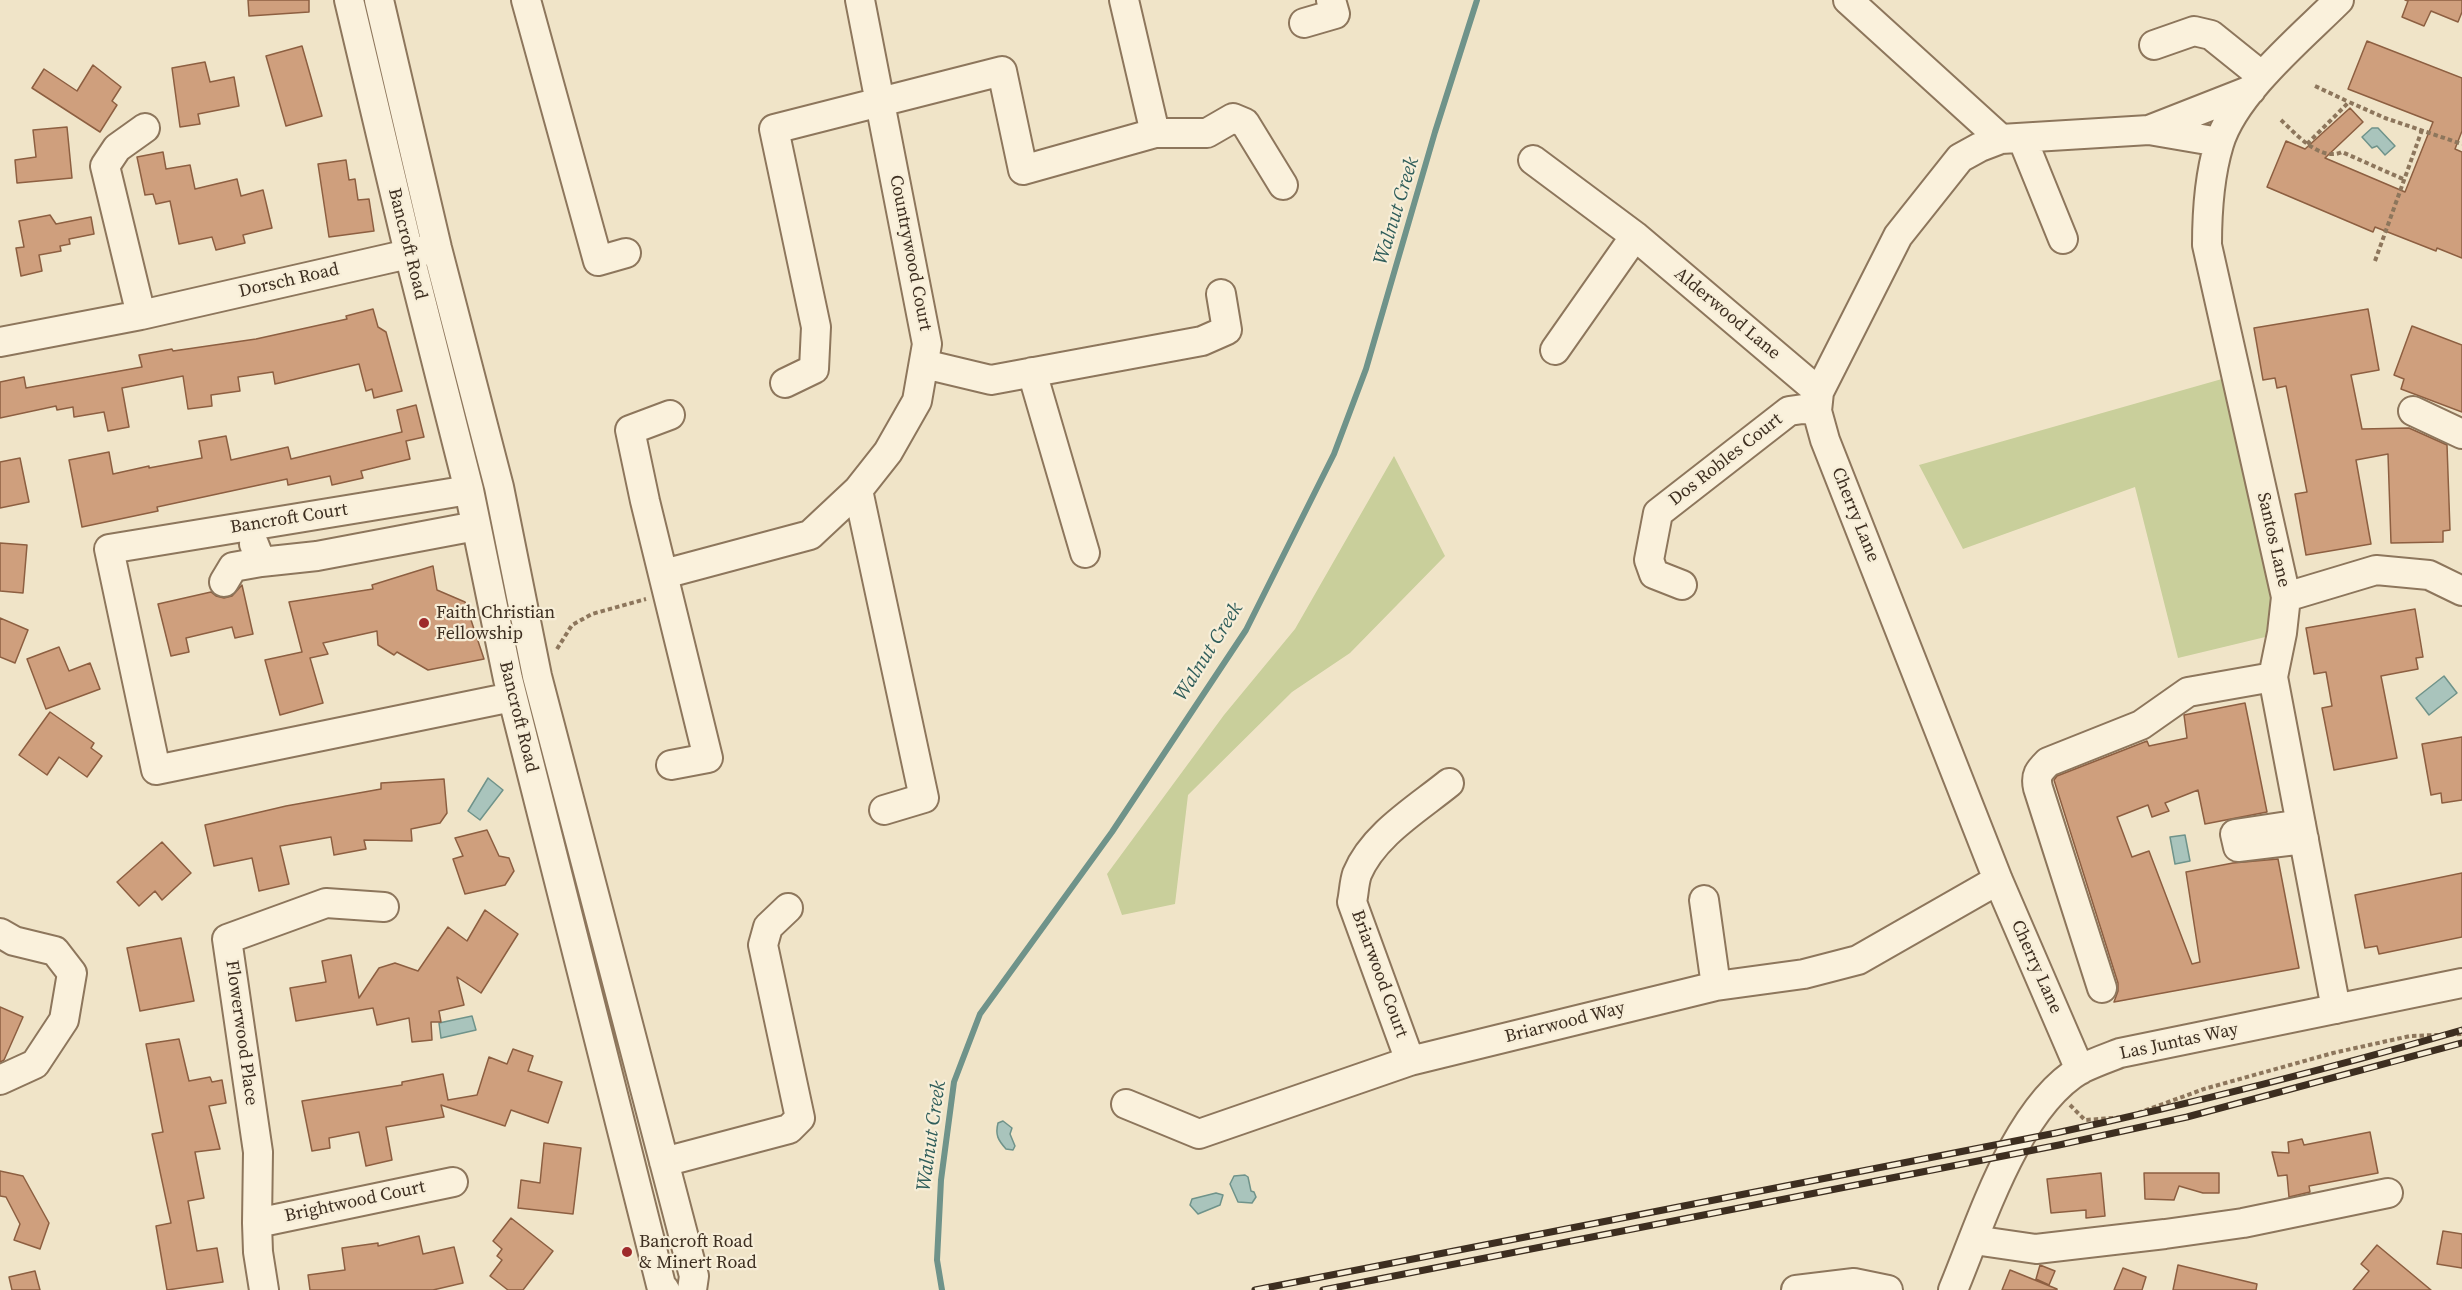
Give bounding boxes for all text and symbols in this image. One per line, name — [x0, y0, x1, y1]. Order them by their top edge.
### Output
water label: Walnut Creek — [1369, 154, 1425, 268]
street label: Countrywood Court — [884, 173, 936, 333]
street label: Bancroft Road — [383, 186, 431, 302]
street label: Dorsch Road — [237, 259, 341, 303]
street label: Alderwood Lane — [1670, 263, 1784, 365]
street label: Dos Robles Court — [1665, 409, 1787, 511]
street label: Cherry Lane — [1826, 465, 1884, 565]
street label: Santos Lane — [2252, 490, 2294, 590]
street label: Bancroft Court — [229, 499, 349, 539]
water label: Walnut Creek — [1169, 598, 1249, 706]
place label: Faith Christian Fellowship — [436, 602, 555, 644]
marker: Faith Christian Fellowship — [417, 616, 431, 630]
street label: Bancroft Road — [494, 659, 542, 775]
street label: Briarwood Court — [1346, 907, 1412, 1041]
street label: Cherry Lane — [2006, 917, 2066, 1017]
street label: Flowerwood Place — [220, 959, 262, 1107]
street label: Briarwood Way — [1503, 998, 1627, 1048]
street label: Las Juntas Way — [2118, 1019, 2240, 1065]
water label: Walnut Creek — [912, 1079, 952, 1193]
street label: Brightwood Court — [283, 1177, 427, 1227]
place label: Bancroft Road & Minert Road — [639, 1231, 757, 1274]
marker: Bancroft Road & Minert Road — [620, 1245, 634, 1259]

